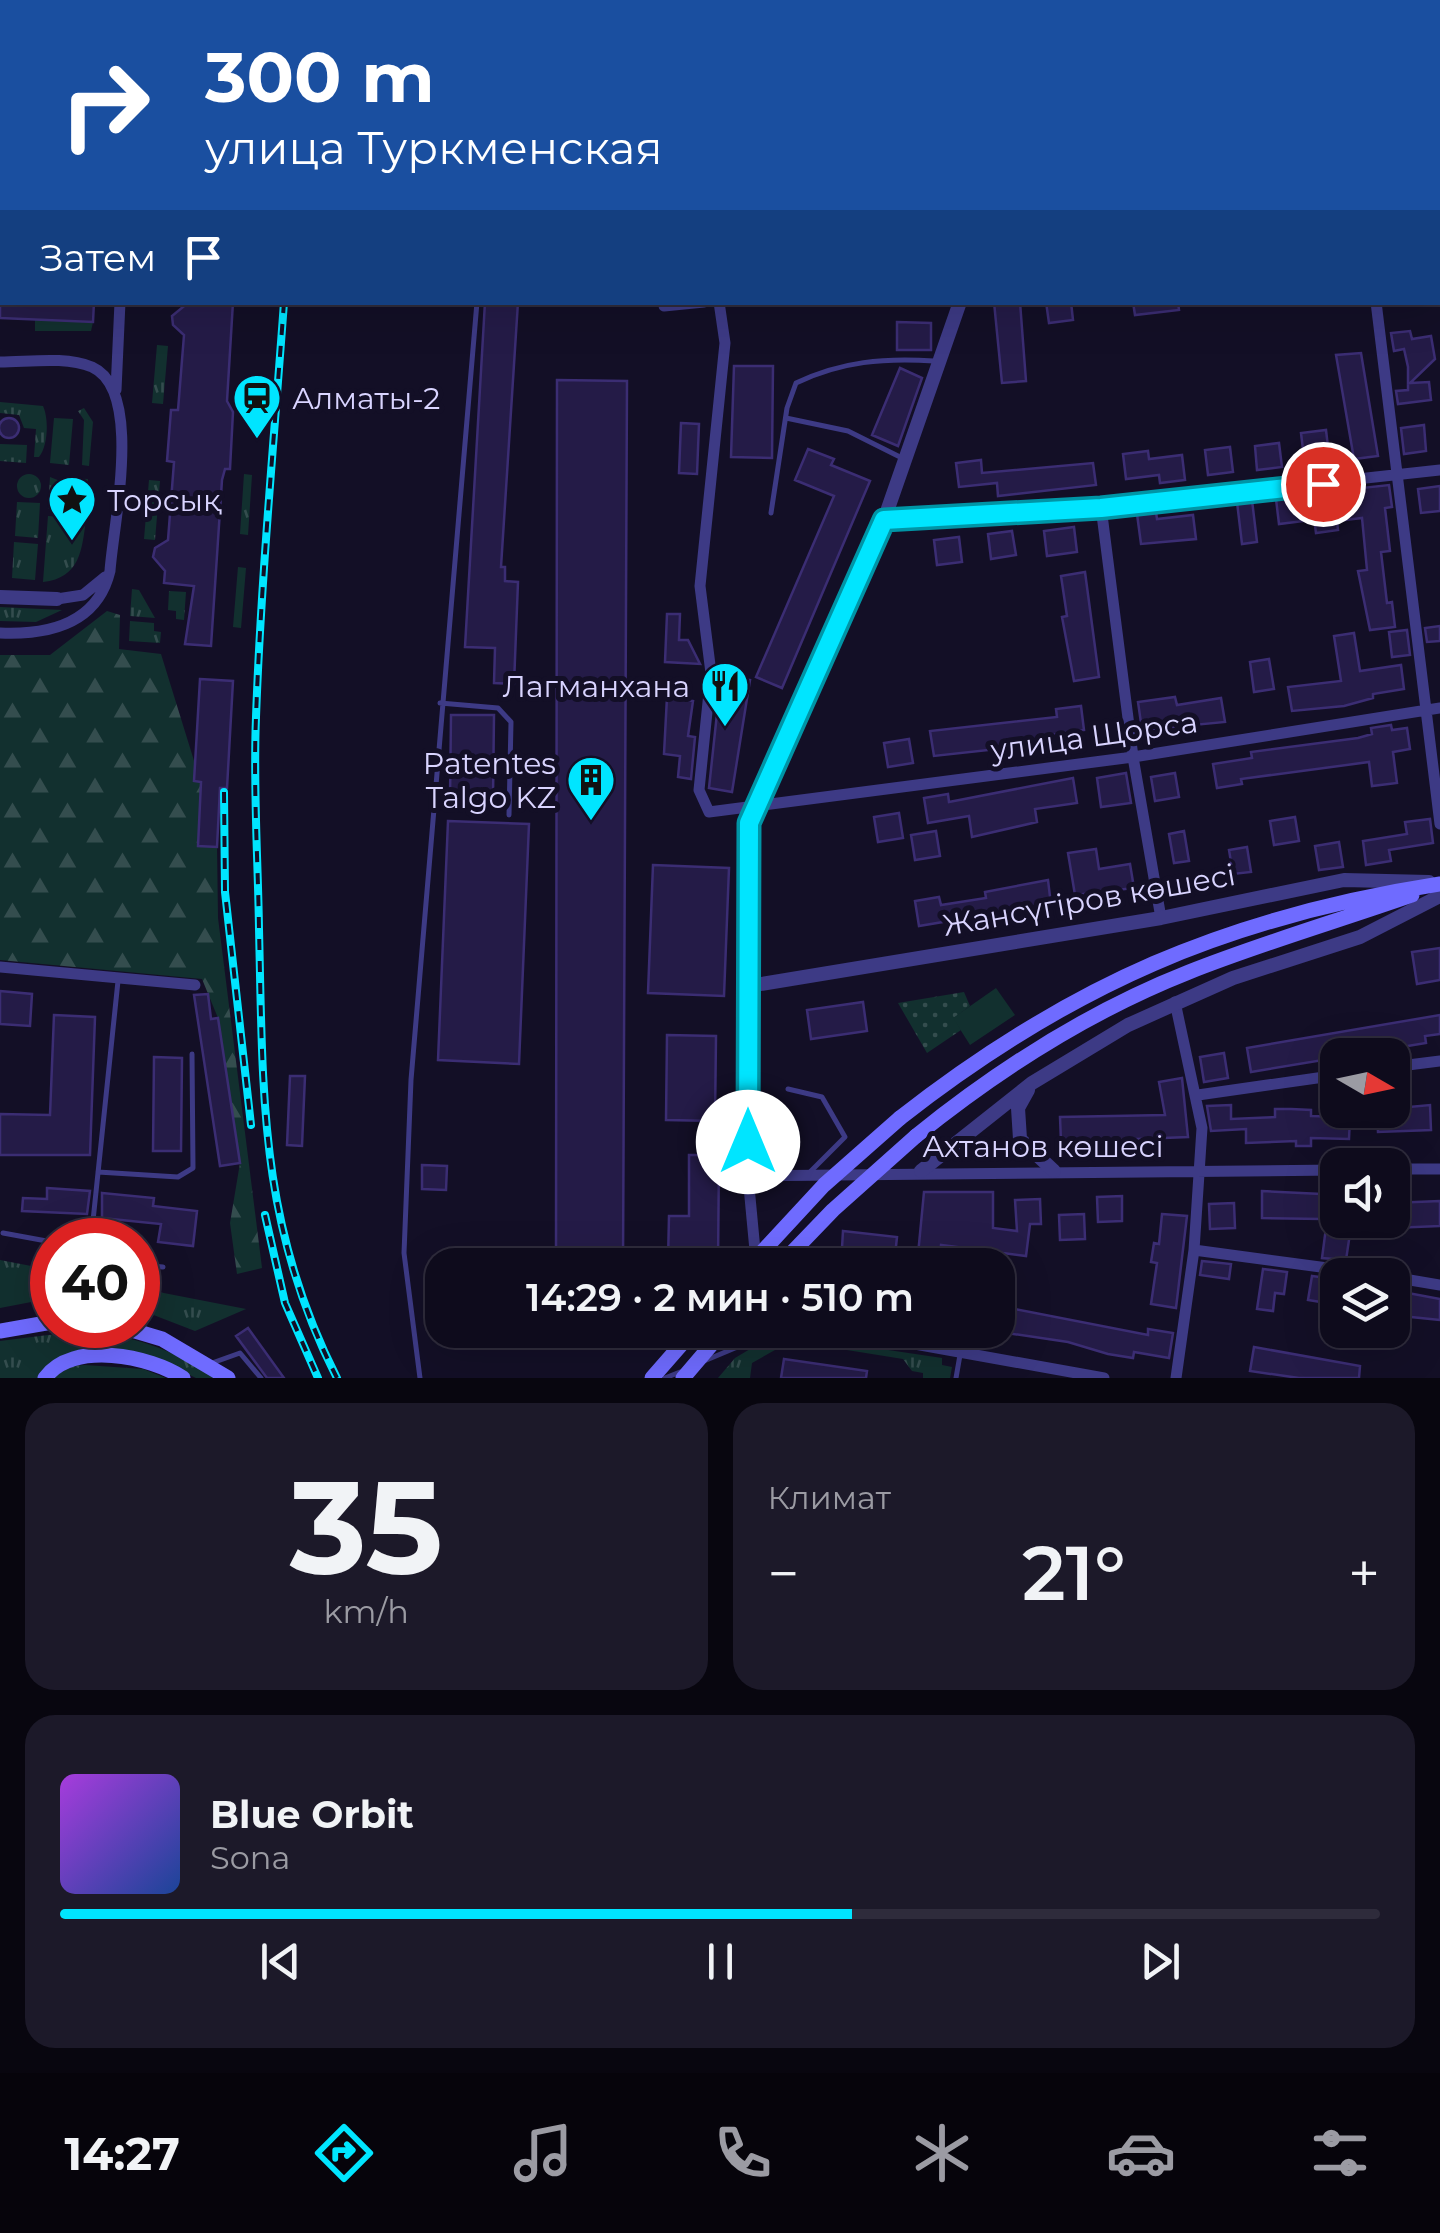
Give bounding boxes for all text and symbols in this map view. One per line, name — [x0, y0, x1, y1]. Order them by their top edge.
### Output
text: 300 m — [205, 34, 435, 120]
icon: right — [40, 40, 170, 170]
text: улица Туркменская — [205, 120, 663, 175]
icon: arrive — [176, 230, 231, 285]
text: Затем — [40, 234, 156, 281]
station icon: Алматы-2 — [231, 372, 283, 440]
place label: Алматы-2 — [292, 380, 440, 417]
pin — [1281, 442, 1366, 527]
icon: arrive — [1296, 457, 1351, 512]
place icon: Торсық — [46, 474, 98, 542]
place label: Торсық — [107, 482, 222, 519]
restaurant icon: Лагманхана — [699, 660, 751, 728]
place label: Лагманхана — [503, 668, 690, 705]
street label: улица Щорса — [987, 703, 1200, 769]
place label: Patentes Talgo KZ — [423, 745, 556, 816]
building icon: Patentes Talgo KZ — [565, 754, 617, 822]
street label: Жансүгіров көшесі — [940, 856, 1238, 944]
north arrow — [1320, 1038, 1410, 1128]
map controls — [1320, 1038, 1410, 1348]
position arrow — [696, 1090, 800, 1194]
street label: Ахтанов көшесі — [922, 1128, 1164, 1165]
button: sound — [1320, 1148, 1410, 1238]
speed limit sign: 40 — [30, 1218, 160, 1348]
button: layers — [1320, 1258, 1410, 1348]
text: 14:29 · 2 мин · 510 m — [526, 1274, 914, 1321]
text: 35 — [290, 1447, 443, 1606]
text: Климат — [768, 1478, 891, 1517]
text: 21° — [1022, 1527, 1126, 1619]
text: − — [768, 1540, 799, 1607]
text: + — [1348, 1540, 1380, 1607]
text: km/h — [324, 1592, 409, 1631]
text: Blue Orbit — [210, 1791, 414, 1838]
text: Sona — [210, 1838, 290, 1877]
icon: previous — [253, 1934, 308, 1989]
icon: pause — [693, 1934, 748, 1989]
icon: next — [1133, 1934, 1188, 1989]
icon: directions — [309, 2118, 379, 2188]
icon: music — [508, 2118, 578, 2188]
icon: phone — [708, 2118, 778, 2188]
icon: climate — [907, 2118, 977, 2188]
icon: car — [1106, 2118, 1176, 2188]
icon: filters — [1305, 2118, 1375, 2188]
text: 14:27 — [65, 2126, 180, 2181]

